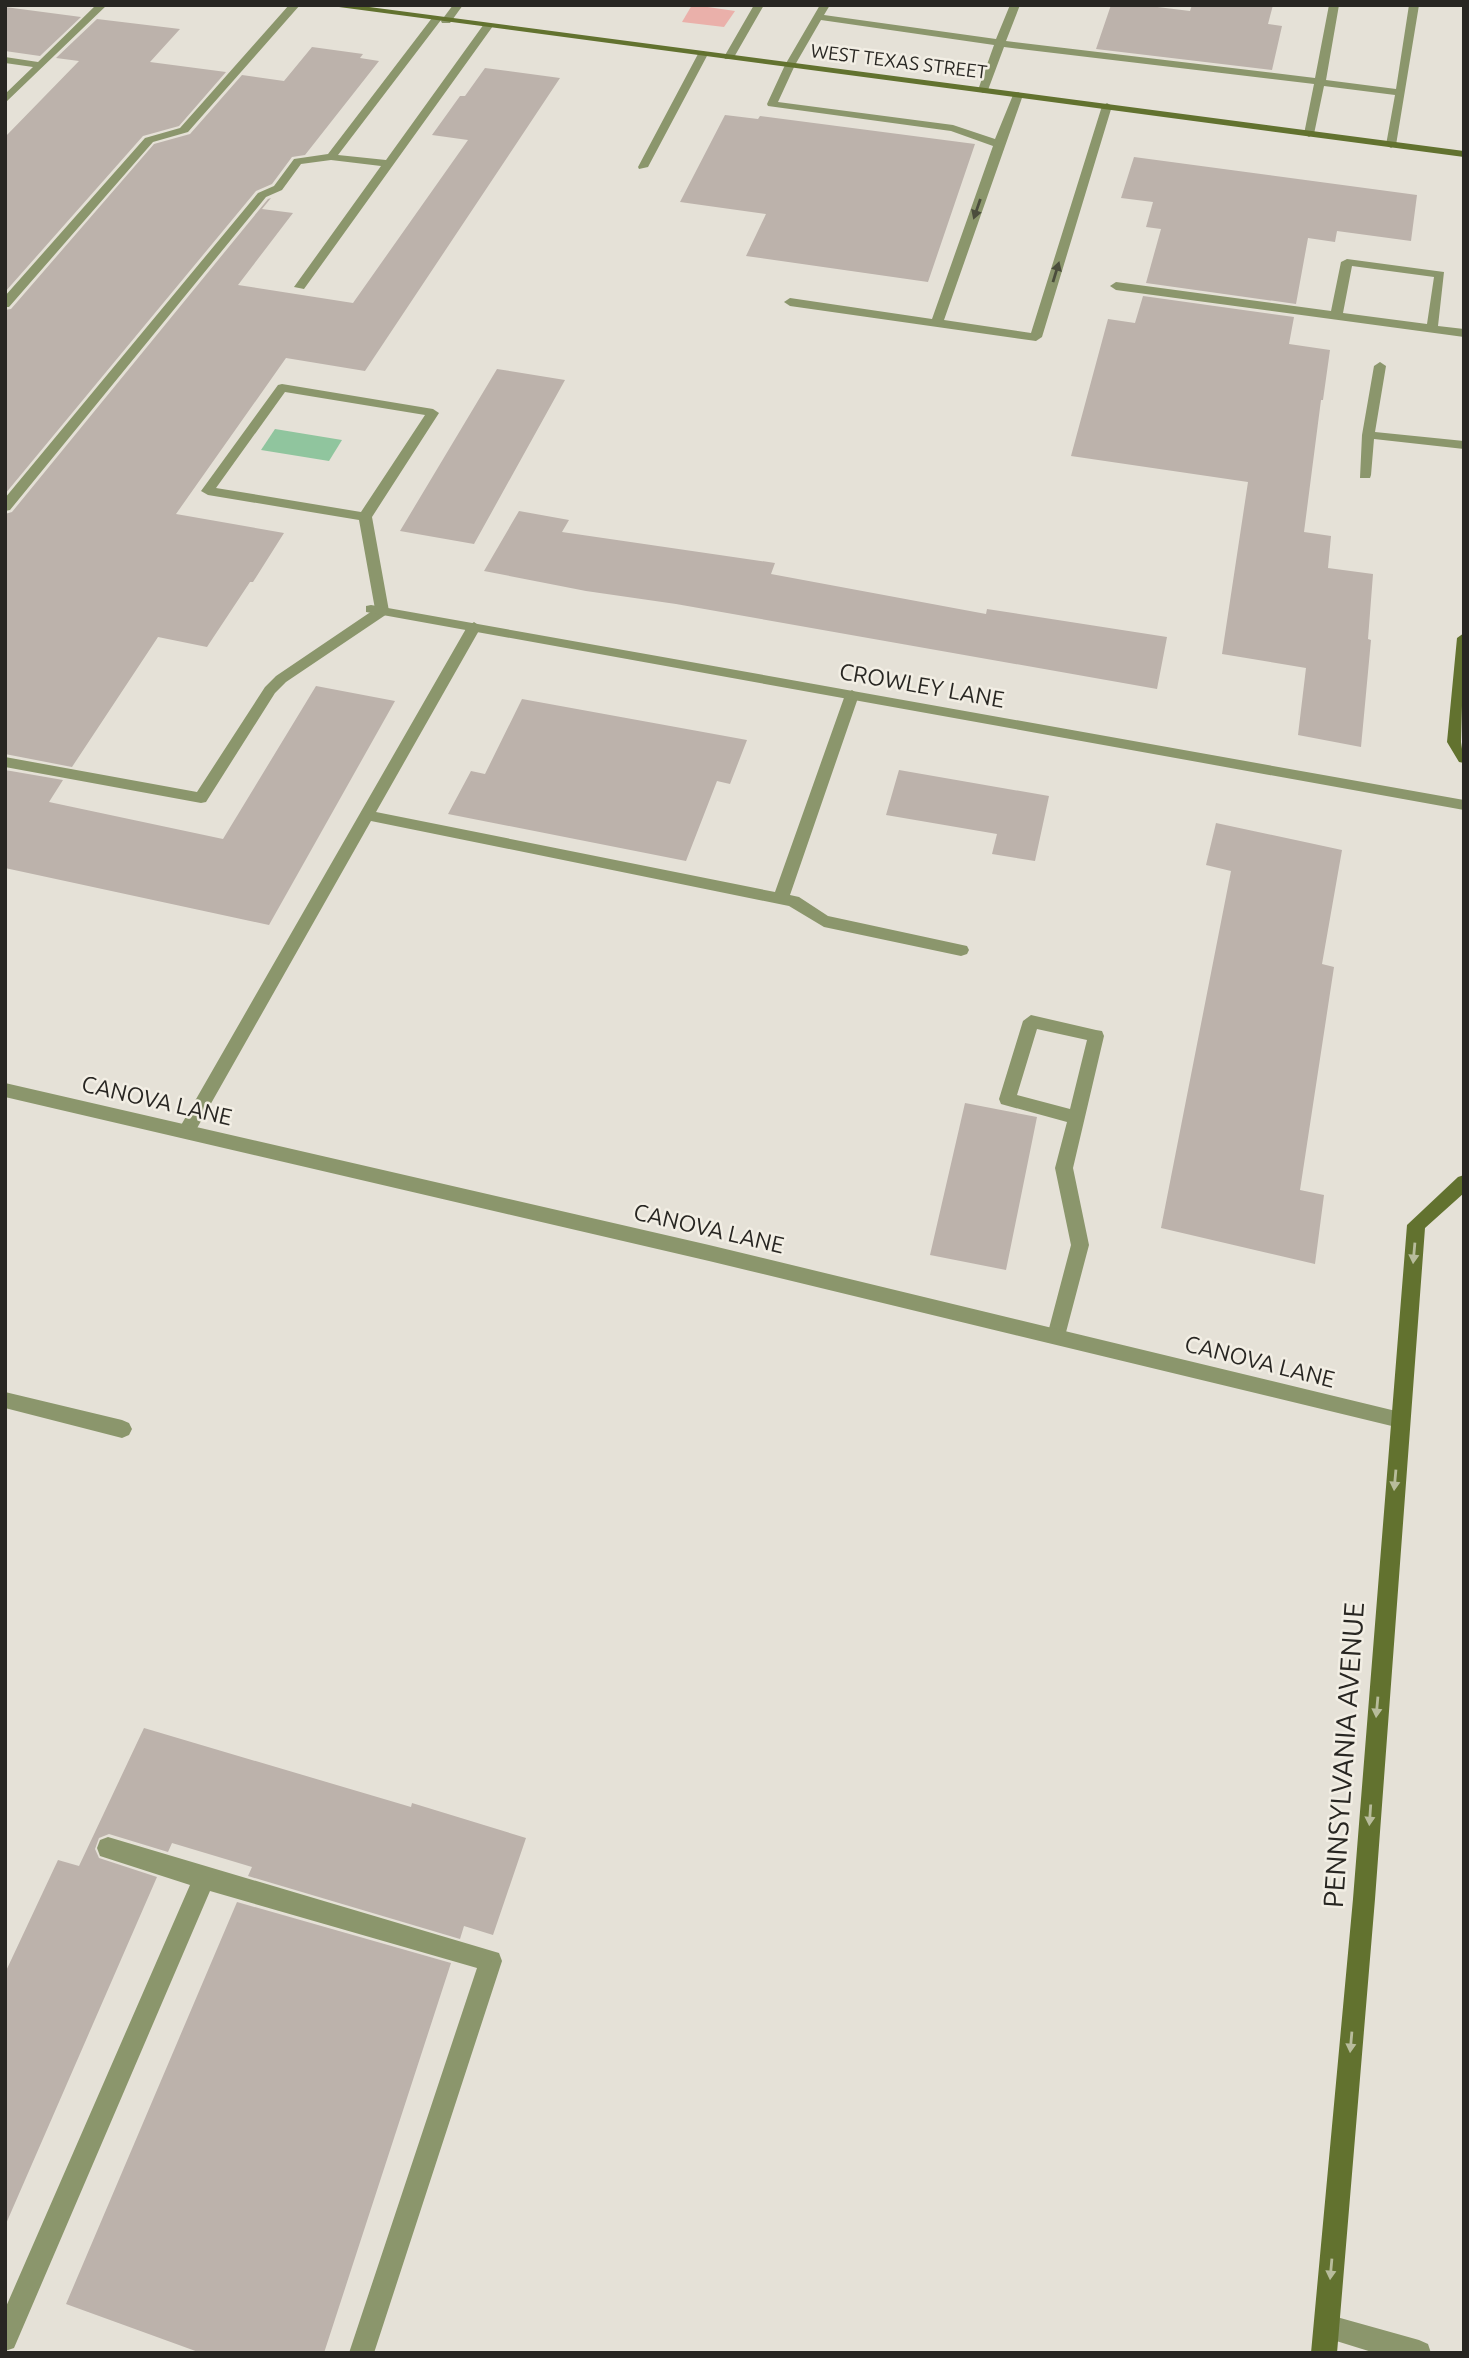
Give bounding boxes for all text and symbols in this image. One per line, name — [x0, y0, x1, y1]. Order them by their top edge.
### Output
street label: WEST TEXAS STREET — [809, 39, 989, 83]
one-way arrow — [971, 198, 982, 219]
one-way arrow — [1052, 261, 1062, 282]
street label: CROWLEY LANE — [837, 658, 1007, 712]
street label: CANOVA LANE — [79, 1071, 235, 1129]
street label: CANOVA LANE — [631, 1199, 787, 1257]
one-way arrow — [1408, 1242, 1419, 1264]
street label: CANOVA LANE — [1182, 1330, 1338, 1392]
one-way arrow — [1389, 1469, 1400, 1491]
street label: PENNSYLVANIA AVENUE — [1317, 1601, 1369, 1909]
one-way arrow — [1371, 1696, 1382, 1718]
one-way arrow — [1364, 1805, 1375, 1827]
one-way arrow — [1345, 2031, 1356, 2053]
one-way arrow — [1325, 2258, 1336, 2280]

